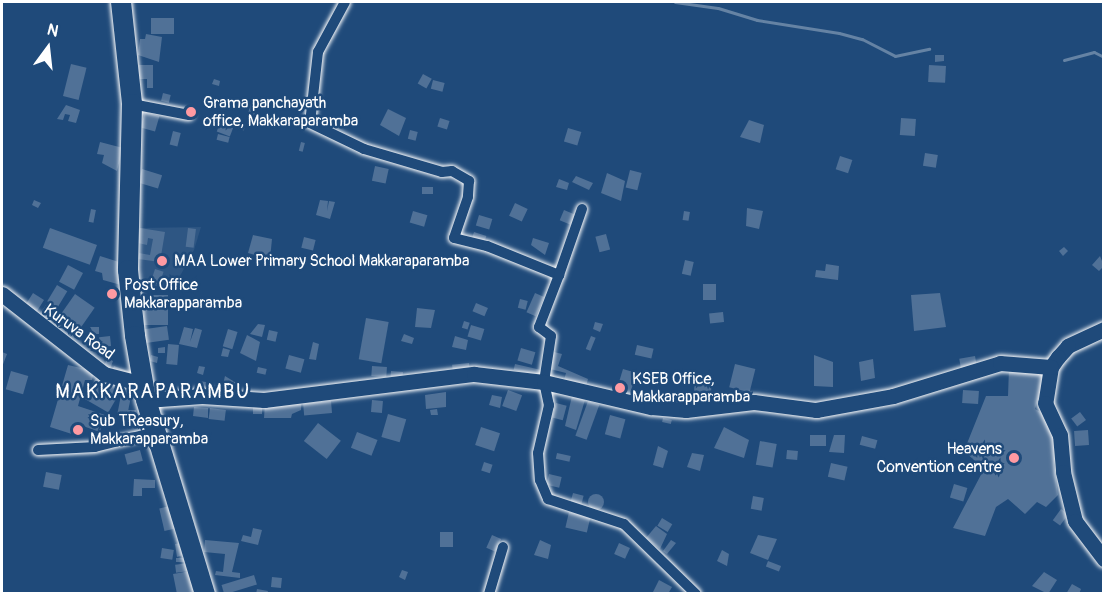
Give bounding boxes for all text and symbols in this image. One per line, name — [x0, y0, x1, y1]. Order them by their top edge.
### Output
north arrow — [18, 18, 78, 78]
text: N — [45, 20, 60, 42]
place label: Grama panchayath office, Makkaraparamba — [203, 93, 358, 131]
marker: Grama panchayath office, Makkaraparamba — [184, 105, 198, 119]
place label: MAA Lower Primary School Makkaraparamba — [174, 251, 469, 271]
marker: MAA Lower Primary School Makkaraparamba — [155, 254, 169, 268]
place label: Post Office Makkarapparamba — [124, 275, 242, 313]
marker: Post Office Makkarapparamba — [105, 287, 119, 301]
street label: Kuruva Road — [40, 300, 118, 364]
place label: KSEB Office, Makkarapparamba — [632, 369, 750, 407]
district label: MAKKARAPARAMBU — [55, 379, 251, 403]
marker: KSEB Office, Makkarapparamba — [613, 381, 627, 395]
place label: Sub TReasury, Makkarapparamba — [90, 411, 208, 449]
marker: Sub TReasury, Makkarapparamba — [71, 423, 85, 437]
place label: Heavens Convention centre — [876, 439, 1002, 477]
marker: Heavens Convention centre — [1007, 451, 1021, 465]

